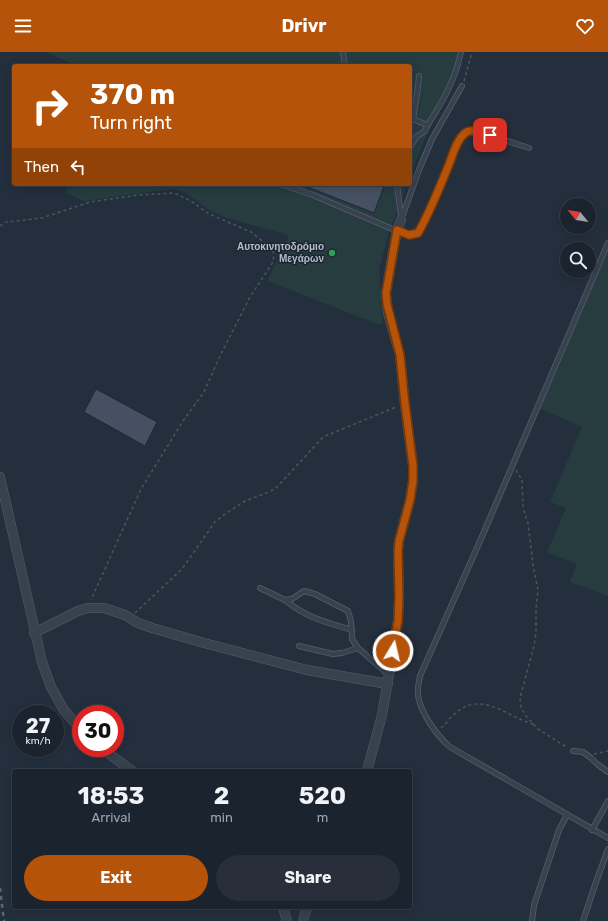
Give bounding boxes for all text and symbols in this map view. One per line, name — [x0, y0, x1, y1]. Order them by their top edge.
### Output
icon: menu — [12, 15, 34, 37]
text: Drivr — [281, 15, 327, 37]
icon: heart — [574, 15, 596, 37]
text: 370 m — [90, 78, 175, 111]
icon: right — [24, 80, 76, 132]
text: Turn right — [90, 112, 172, 134]
pin — [473, 118, 507, 152]
icon: arrive — [479, 124, 501, 146]
icon: left — [67, 156, 89, 178]
text: Then — [24, 158, 59, 176]
north arrow — [560, 198, 596, 234]
map controls — [560, 198, 596, 278]
place label: Αυτοκινητοδρόμιο Μεγάρων — [237, 241, 324, 265]
button: search — [560, 242, 596, 278]
marker: Αυτοκινητοδρόμιο Μεγάρων — [327, 248, 337, 258]
position arrow — [372, 630, 414, 672]
speed limit sign: 30 — [72, 705, 124, 757]
text: 27 — [26, 714, 50, 738]
text: km/h — [26, 735, 50, 747]
text: 18:53 — [78, 782, 144, 810]
text: 2 — [214, 782, 229, 810]
text: 520 — [299, 782, 346, 810]
text: Arrival — [92, 810, 131, 825]
text: min — [210, 810, 233, 825]
text: m — [317, 810, 328, 825]
button: Exit — [24, 855, 208, 901]
button: Share — [216, 855, 400, 901]

